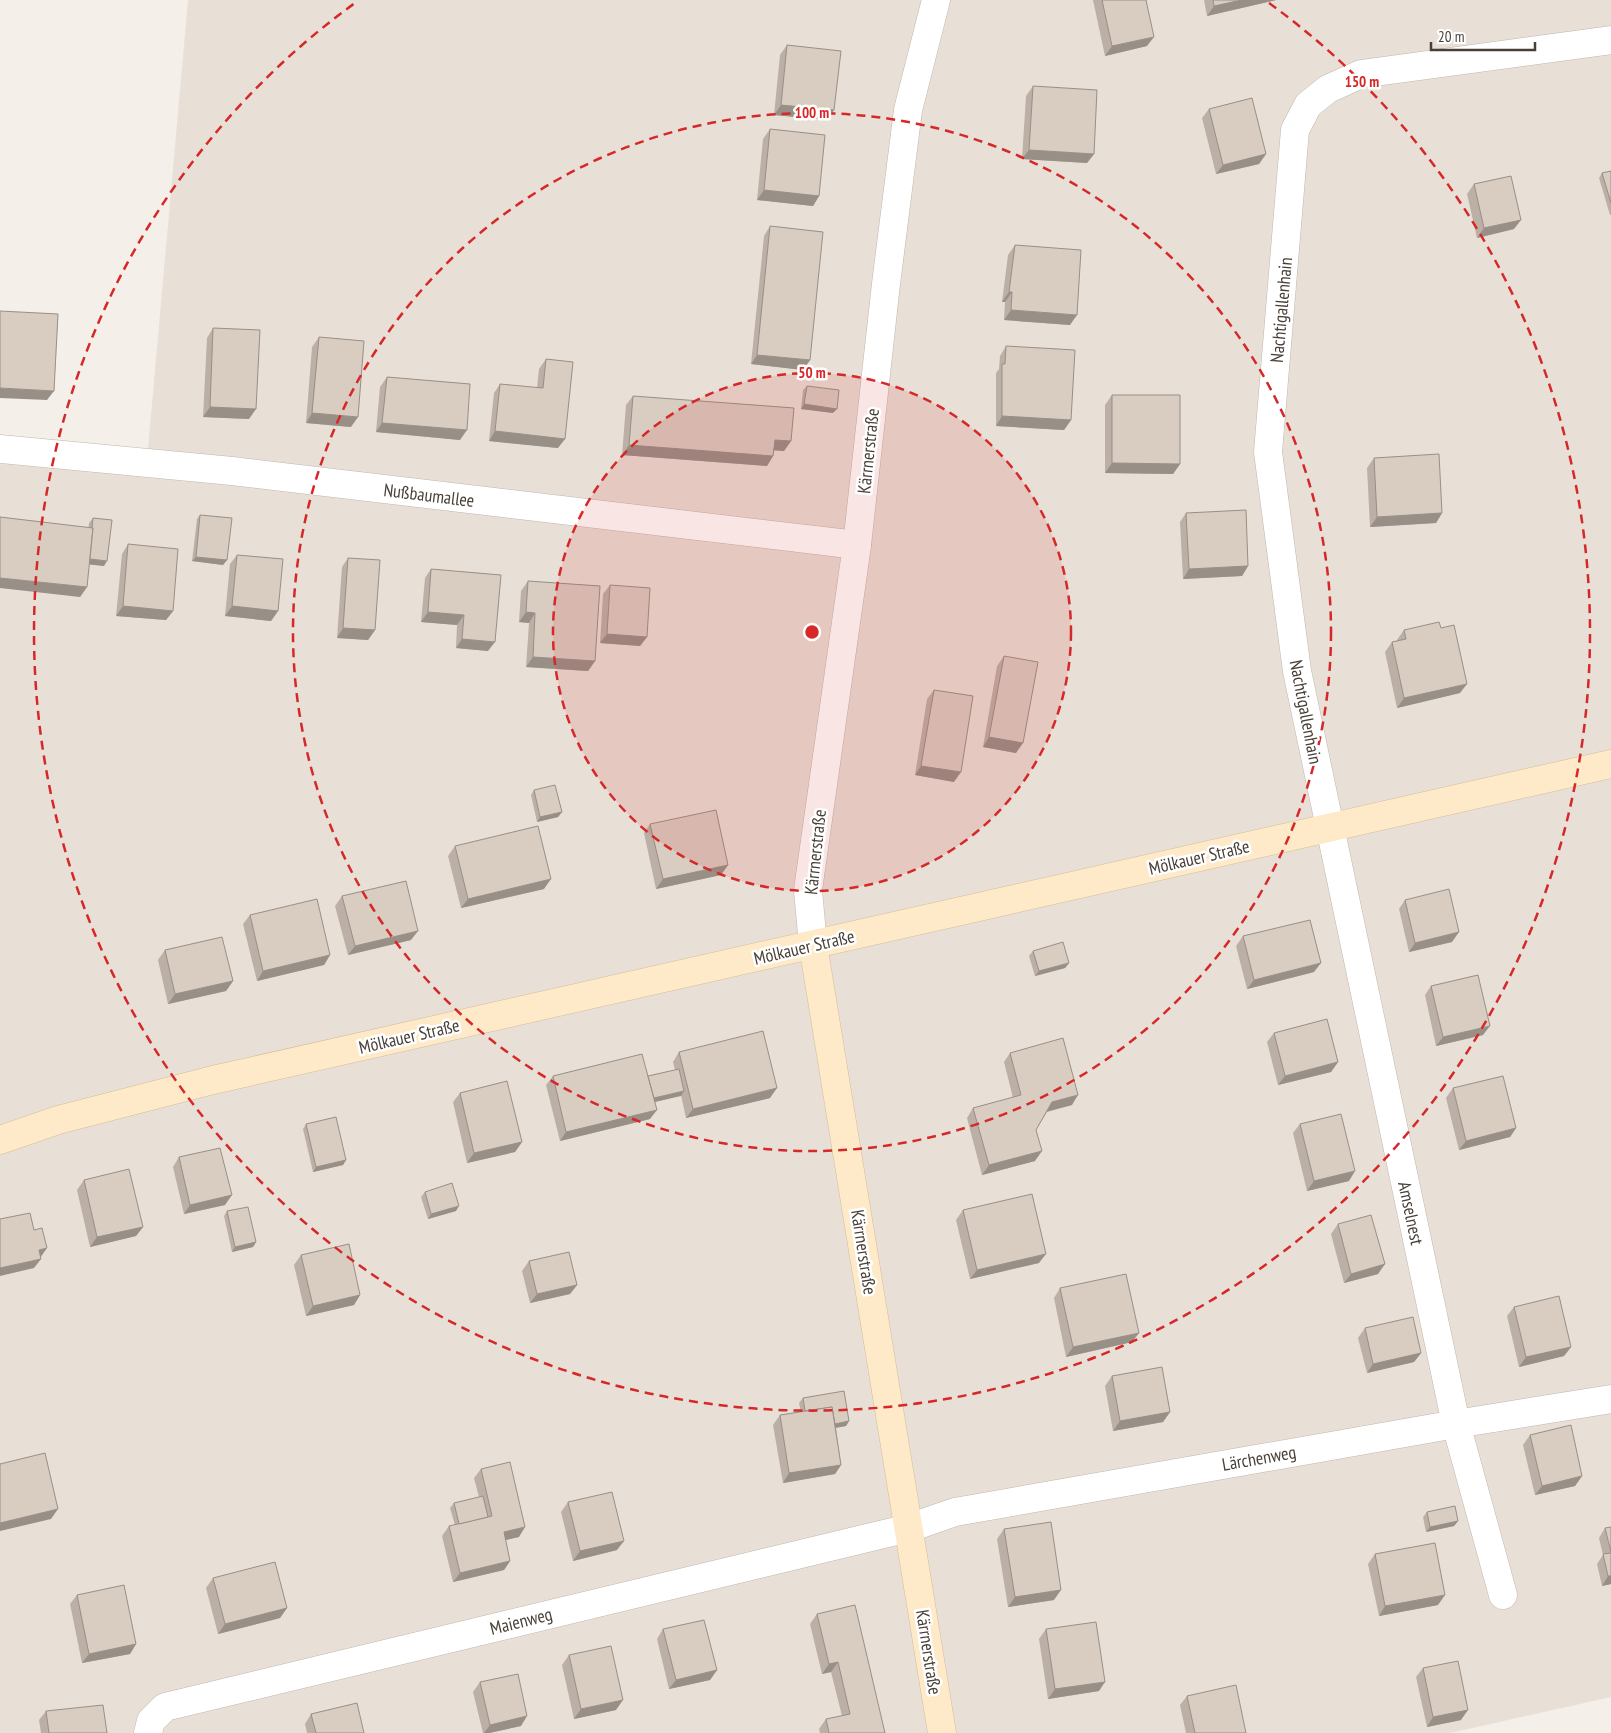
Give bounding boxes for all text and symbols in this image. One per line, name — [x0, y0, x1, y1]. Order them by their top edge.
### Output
scale bar — [1431, 20, 1535, 52]
text: 20 m — [1438, 27, 1464, 46]
text: 150 m — [1345, 72, 1379, 91]
text: 100 m — [795, 103, 829, 122]
street label: Nachtigallenhain — [1265, 256, 1297, 364]
text: 50 m — [798, 363, 826, 382]
street label: Kärrnerstraße — [852, 407, 884, 495]
street label: Nußbaumallee — [382, 478, 476, 512]
centre of rings — [803, 623, 821, 641]
street label: Nachtigallenhain — [1285, 658, 1327, 766]
street label: Kärrnerstraße — [799, 808, 831, 896]
street label: Mölkauer Straße — [1146, 834, 1252, 880]
street label: Mölkauer Straße — [751, 924, 857, 970]
street label: Mölkauer Straße — [356, 1013, 462, 1059]
street label: Amselnest — [1393, 1179, 1429, 1247]
street label: Kärrnerstraße — [846, 1208, 882, 1296]
street label: Lärchenweg — [1220, 1440, 1298, 1476]
street label: Maienweg — [487, 1602, 555, 1640]
street label: Kärrnerstraße — [911, 1608, 947, 1696]

